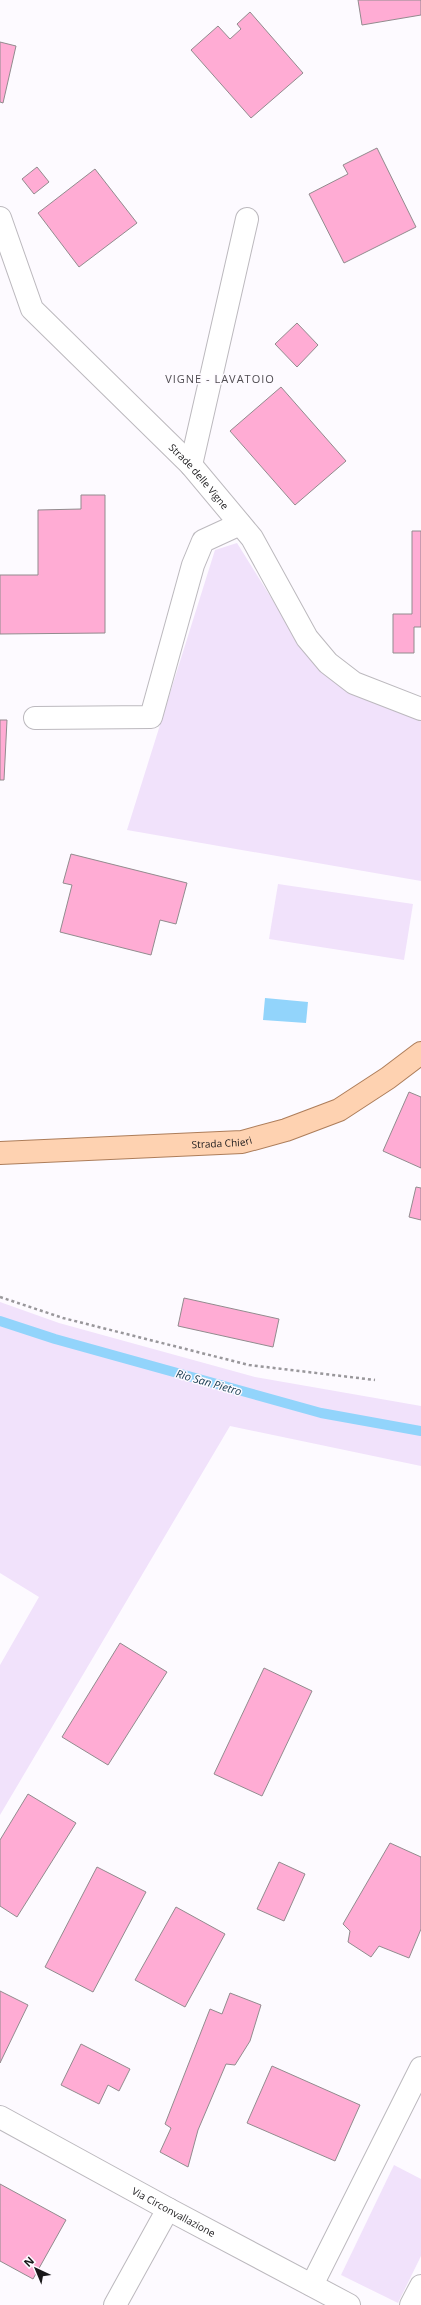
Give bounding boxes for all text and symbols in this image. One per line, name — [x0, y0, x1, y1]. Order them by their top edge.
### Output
district label: VIGNE - LAVATOIO — [165, 371, 275, 386]
street label: Strade delle Vigne — [166, 440, 232, 513]
street label: Strada Chieri — [191, 1133, 253, 1151]
water label: Rio San Pietro — [174, 1365, 244, 1399]
street label: Via Circonvallazione — [130, 2184, 218, 2240]
north arrow — [16, 2249, 56, 2289]
text: N — [20, 2253, 37, 2270]

